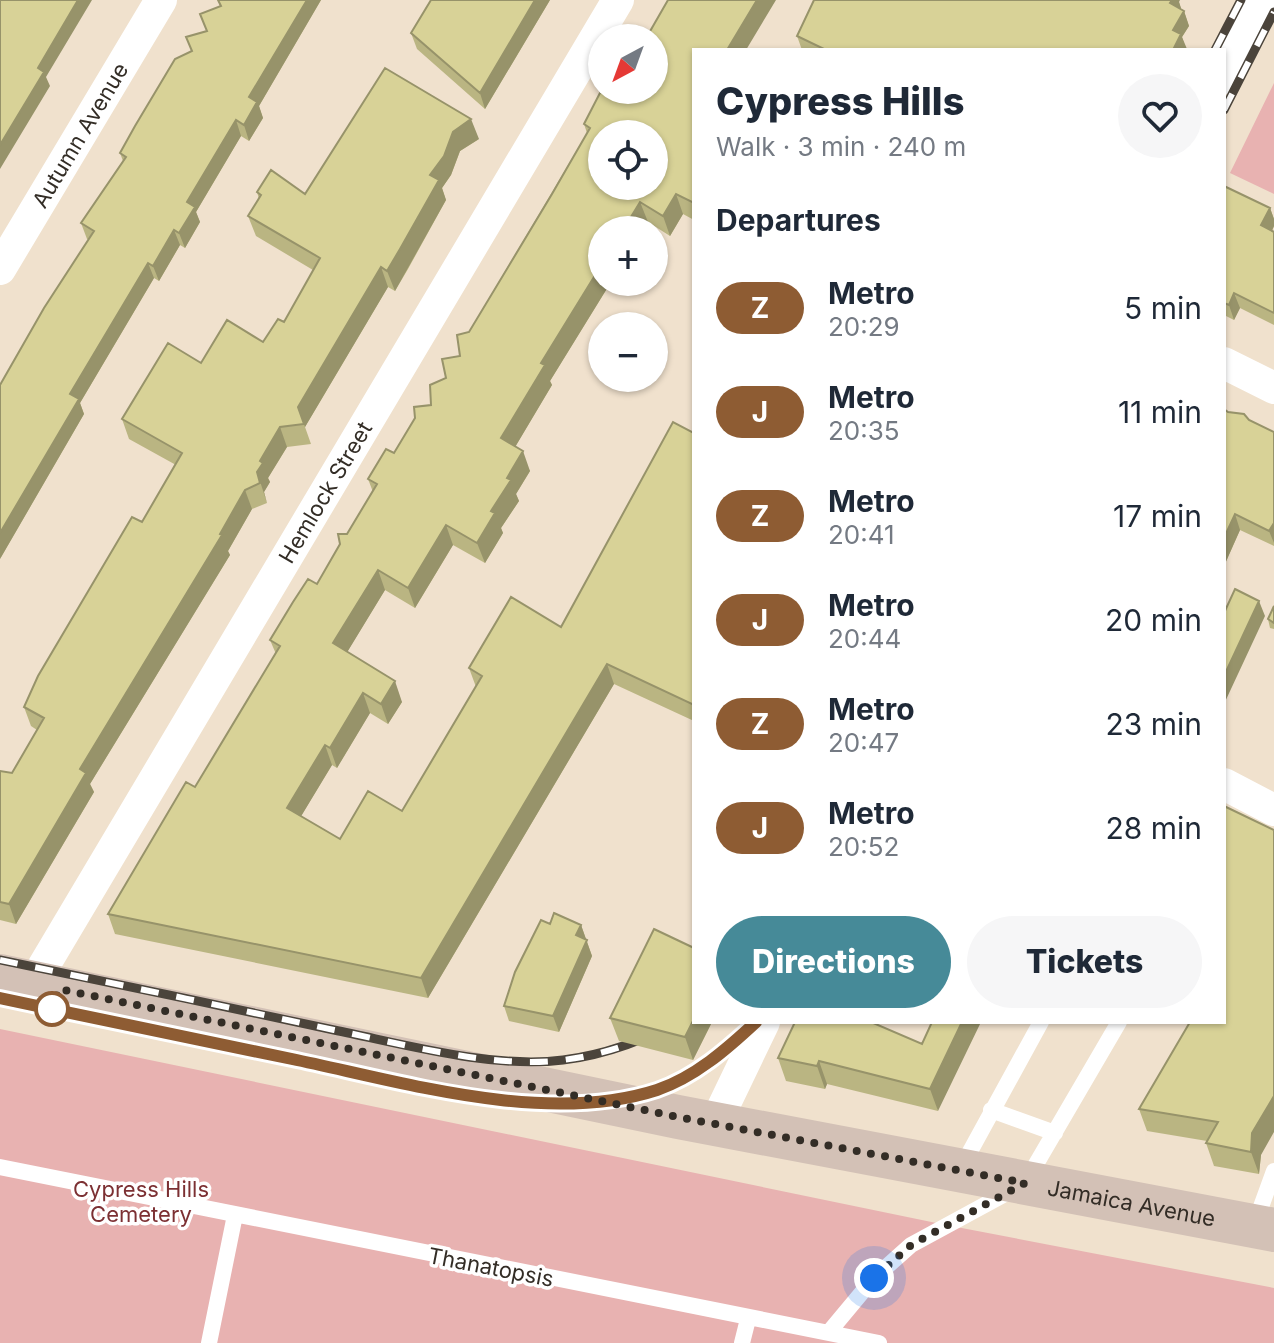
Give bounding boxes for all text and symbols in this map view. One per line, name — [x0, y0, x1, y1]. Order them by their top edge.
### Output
north arrow — [588, 24, 668, 104]
map controls — [588, 24, 668, 392]
street label: Autumn Avenue — [27, 58, 133, 212]
button: heart — [1118, 74, 1202, 158]
text: Cypress Hills — [716, 78, 964, 124]
button: locate — [588, 120, 668, 200]
text: Walk · 3 min · 240 m — [716, 131, 966, 162]
text: Departures — [716, 202, 881, 238]
button: + — [588, 216, 668, 296]
text: Metro — [828, 275, 915, 311]
text: 5 min — [1124, 290, 1202, 326]
text: Z — [751, 291, 769, 325]
text: 20:29 — [828, 311, 900, 342]
button: − — [588, 312, 668, 392]
text: Metro — [828, 379, 915, 415]
text: 11 min — [1118, 394, 1202, 430]
text: J — [752, 395, 768, 429]
text: 20:35 — [828, 415, 900, 446]
street label: Hemlock Street — [273, 417, 377, 568]
text: Metro — [828, 483, 915, 519]
text: 17 min — [1113, 498, 1202, 534]
text: Z — [751, 499, 769, 533]
text: 20:41 — [828, 519, 895, 550]
text: Metro — [828, 587, 915, 623]
text: 20 min — [1105, 602, 1202, 638]
text: J — [752, 603, 768, 637]
text: 20:44 — [828, 623, 901, 654]
text: Metro — [828, 691, 915, 727]
text: 23 min — [1105, 706, 1202, 742]
text: Z — [751, 707, 769, 741]
text: 20:47 — [828, 727, 899, 758]
text: Metro — [828, 795, 915, 831]
text: 28 min — [1105, 810, 1202, 846]
text: J — [752, 811, 768, 845]
text: 20:52 — [828, 831, 899, 862]
button: Directions — [716, 916, 951, 1008]
button: Tickets — [967, 916, 1202, 1008]
unlabelled marker — [35, 992, 69, 1026]
street label: Jamaica Avenue — [1045, 1174, 1218, 1232]
park label: Cypress Hills Cemetery — [73, 1176, 209, 1227]
street label: Thanatopsis — [426, 1242, 556, 1292]
your location — [854, 1258, 894, 1298]

